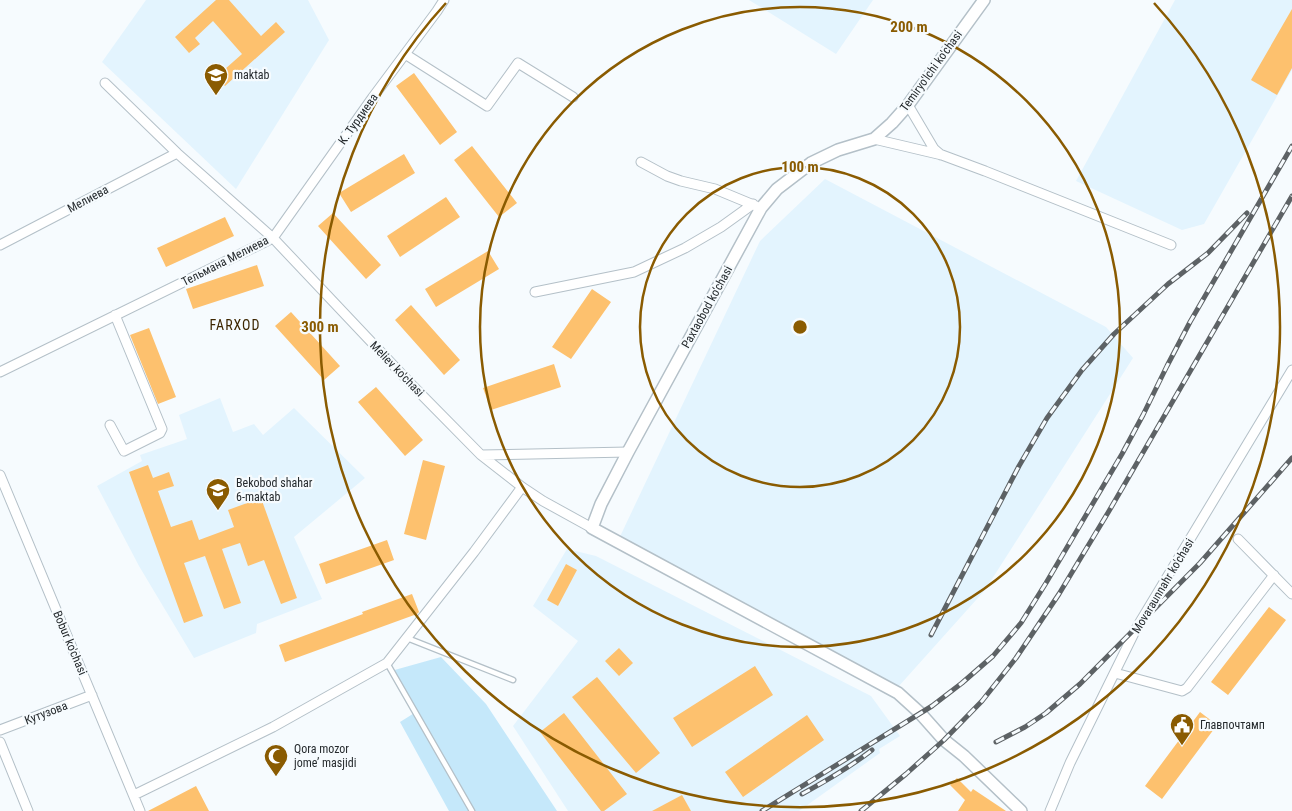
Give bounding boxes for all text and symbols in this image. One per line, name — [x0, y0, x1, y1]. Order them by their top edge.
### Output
text: 200 m — [890, 18, 928, 36]
street label: Temiryo'lchi ko'chasi — [897, 28, 965, 114]
school or university icon: maktab — [203, 62, 229, 96]
place label: maktab — [234, 68, 269, 82]
street label: К. Турдиева — [335, 91, 381, 147]
text: 100 m — [781, 158, 819, 176]
street label: Мелиева — [65, 182, 111, 216]
street label: Тельмана Мелиева — [179, 233, 271, 289]
street label: Paxtaobod ko‘chasi — [679, 264, 735, 350]
district label: FARXOD — [209, 317, 261, 333]
text: 300 m — [301, 318, 339, 336]
centre of rings — [791, 318, 809, 336]
street label: Meliev ko'chasi — [367, 338, 427, 400]
place label: Bekobod shahar 6-maktab — [236, 476, 313, 504]
school or university icon: Bekobod shahar 6-maktab — [205, 477, 231, 511]
street label: Movaraunnahr ko'chasi — [1129, 536, 1197, 636]
street label: Bobur ko'chasi — [50, 609, 90, 677]
street label: Кутузова — [23, 698, 70, 728]
public building icon: Главпочтамп — [1169, 712, 1195, 746]
place label: Главпочтамп — [1200, 718, 1265, 732]
place label: Qora mozor jome’ masjidi — [293, 742, 356, 770]
mosque icon: Qora mozor jome’ masjidi — [263, 743, 289, 777]

